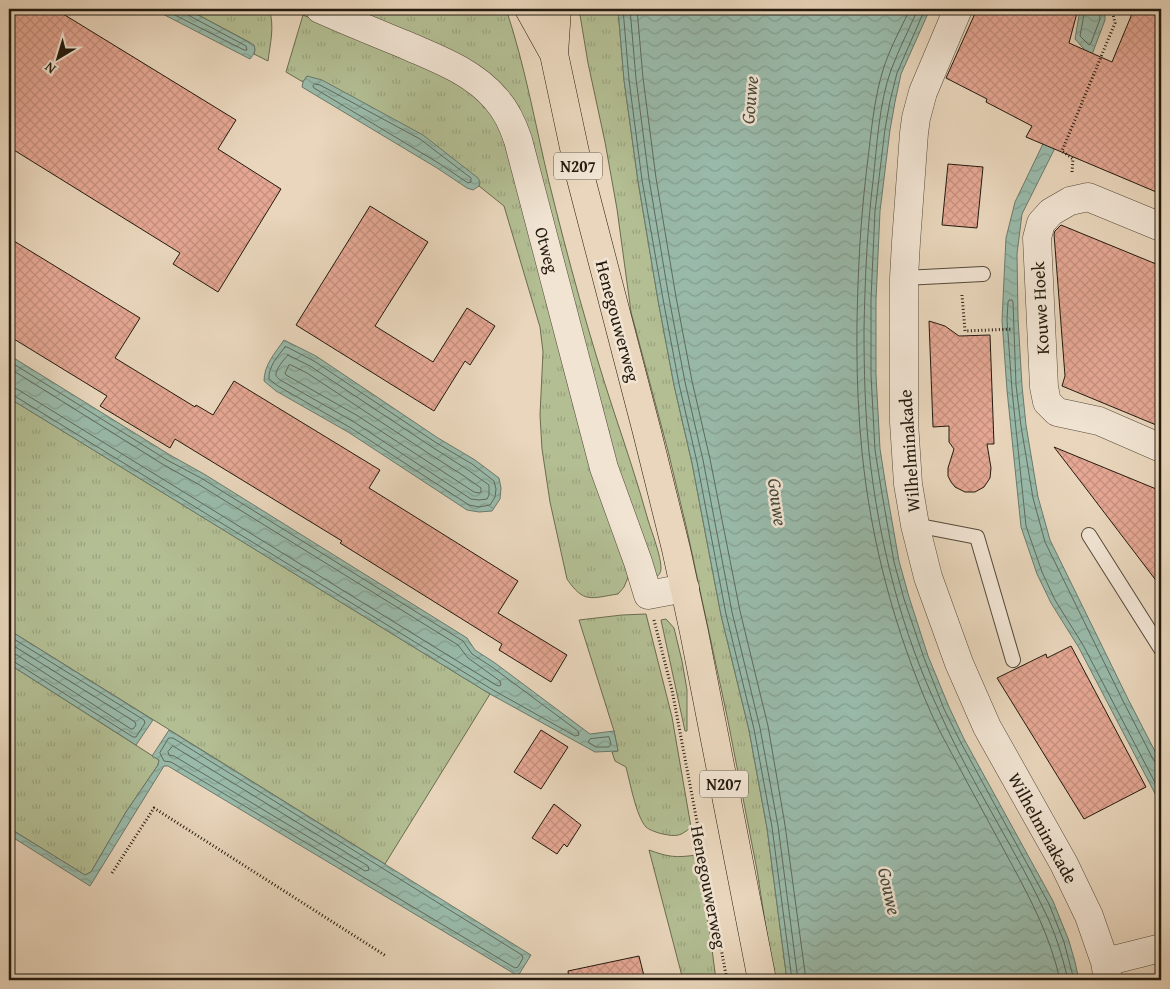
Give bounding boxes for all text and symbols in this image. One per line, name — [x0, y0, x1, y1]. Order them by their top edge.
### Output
north arrow — [32, 32, 82, 82]
text: N — [40, 57, 60, 79]
water label: Gouwe — [733, 75, 765, 125]
road number: N207 — [554, 153, 602, 180]
street label: Otweg — [528, 224, 566, 276]
street label: Henegouwerweg — [589, 257, 647, 385]
street label: Kouwe Hoek — [1024, 260, 1056, 355]
street label: Wilhelminakade — [891, 389, 927, 513]
water label: Gouwe — [761, 476, 795, 528]
street label: Wilhelminakade — [1001, 768, 1085, 888]
road number: N207 — [700, 771, 748, 798]
street label: Henegouwerweg — [684, 823, 734, 951]
water label: Gouwe — [871, 865, 909, 918]

